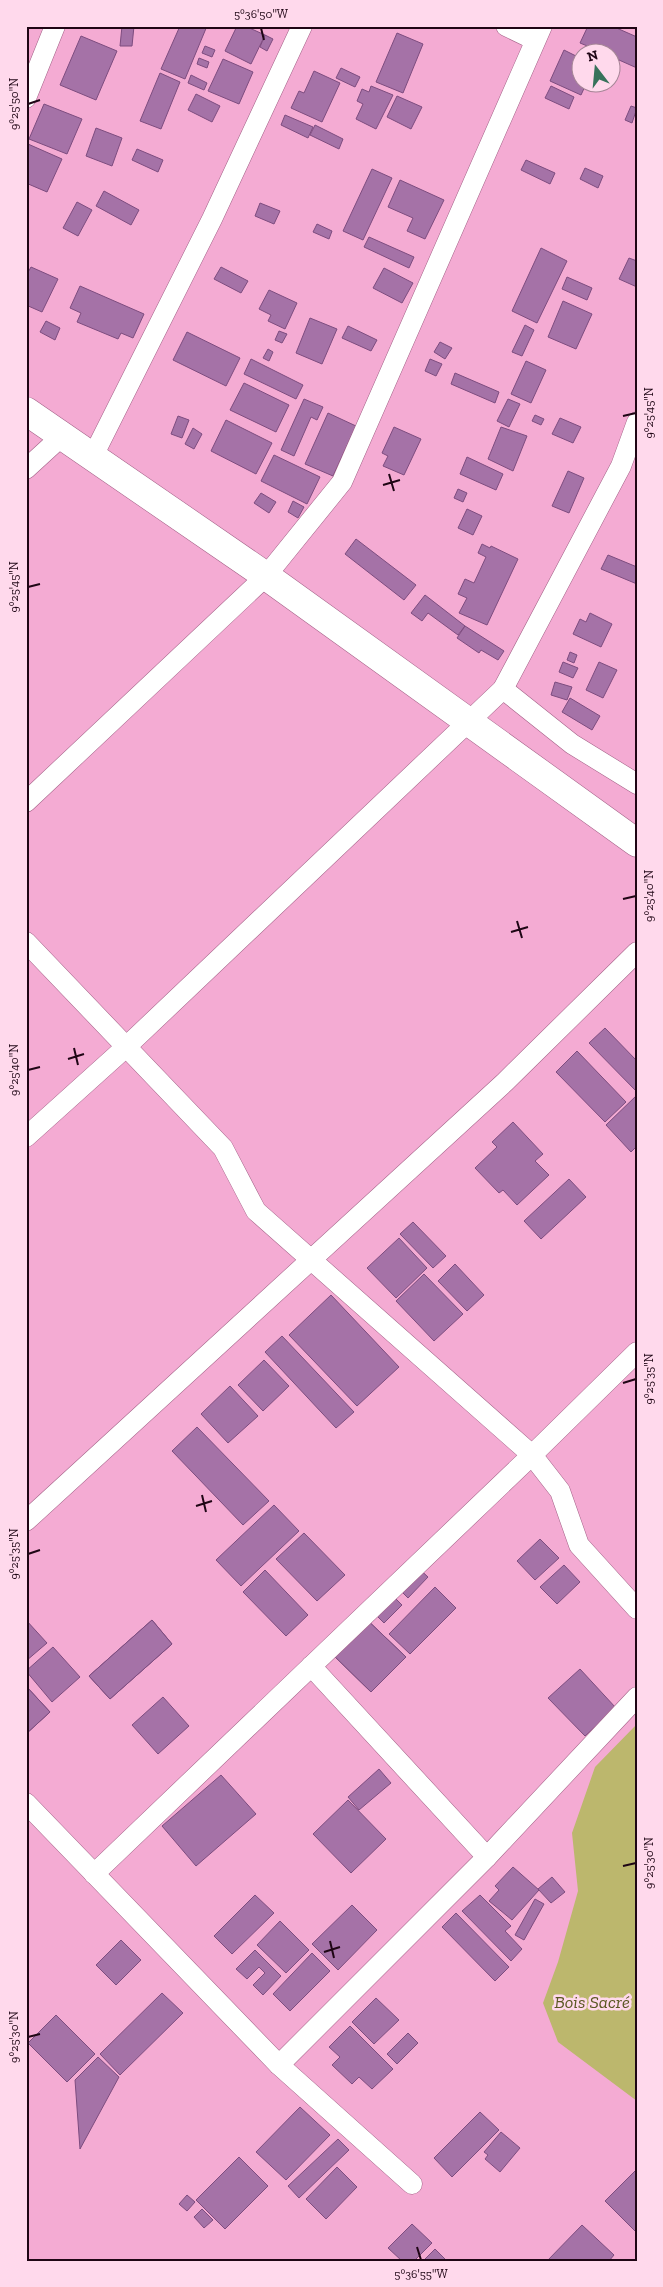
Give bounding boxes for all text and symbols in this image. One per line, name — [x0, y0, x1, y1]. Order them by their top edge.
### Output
text: 5°36'50"W — [234, 7, 289, 21]
north arrow — [570, 42, 620, 92]
text: N — [585, 46, 600, 66]
text: 9°25'50"N — [7, 78, 21, 130]
text: 9°25'45"N — [642, 387, 656, 439]
text: 9°25'45"N — [7, 561, 21, 613]
text: 9°25'40"N — [642, 870, 656, 922]
text: 9°25'40"N — [7, 1044, 21, 1096]
text: 9°25'35"N — [642, 1353, 656, 1405]
text: 9°25'35"N — [7, 1528, 21, 1580]
text: 9°25'30"N — [642, 1837, 656, 1889]
park label: Bois Sacré — [554, 1991, 630, 2013]
text: 9°25'30"N — [7, 2011, 21, 2063]
text: 5°36'55"W — [394, 2267, 448, 2281]

